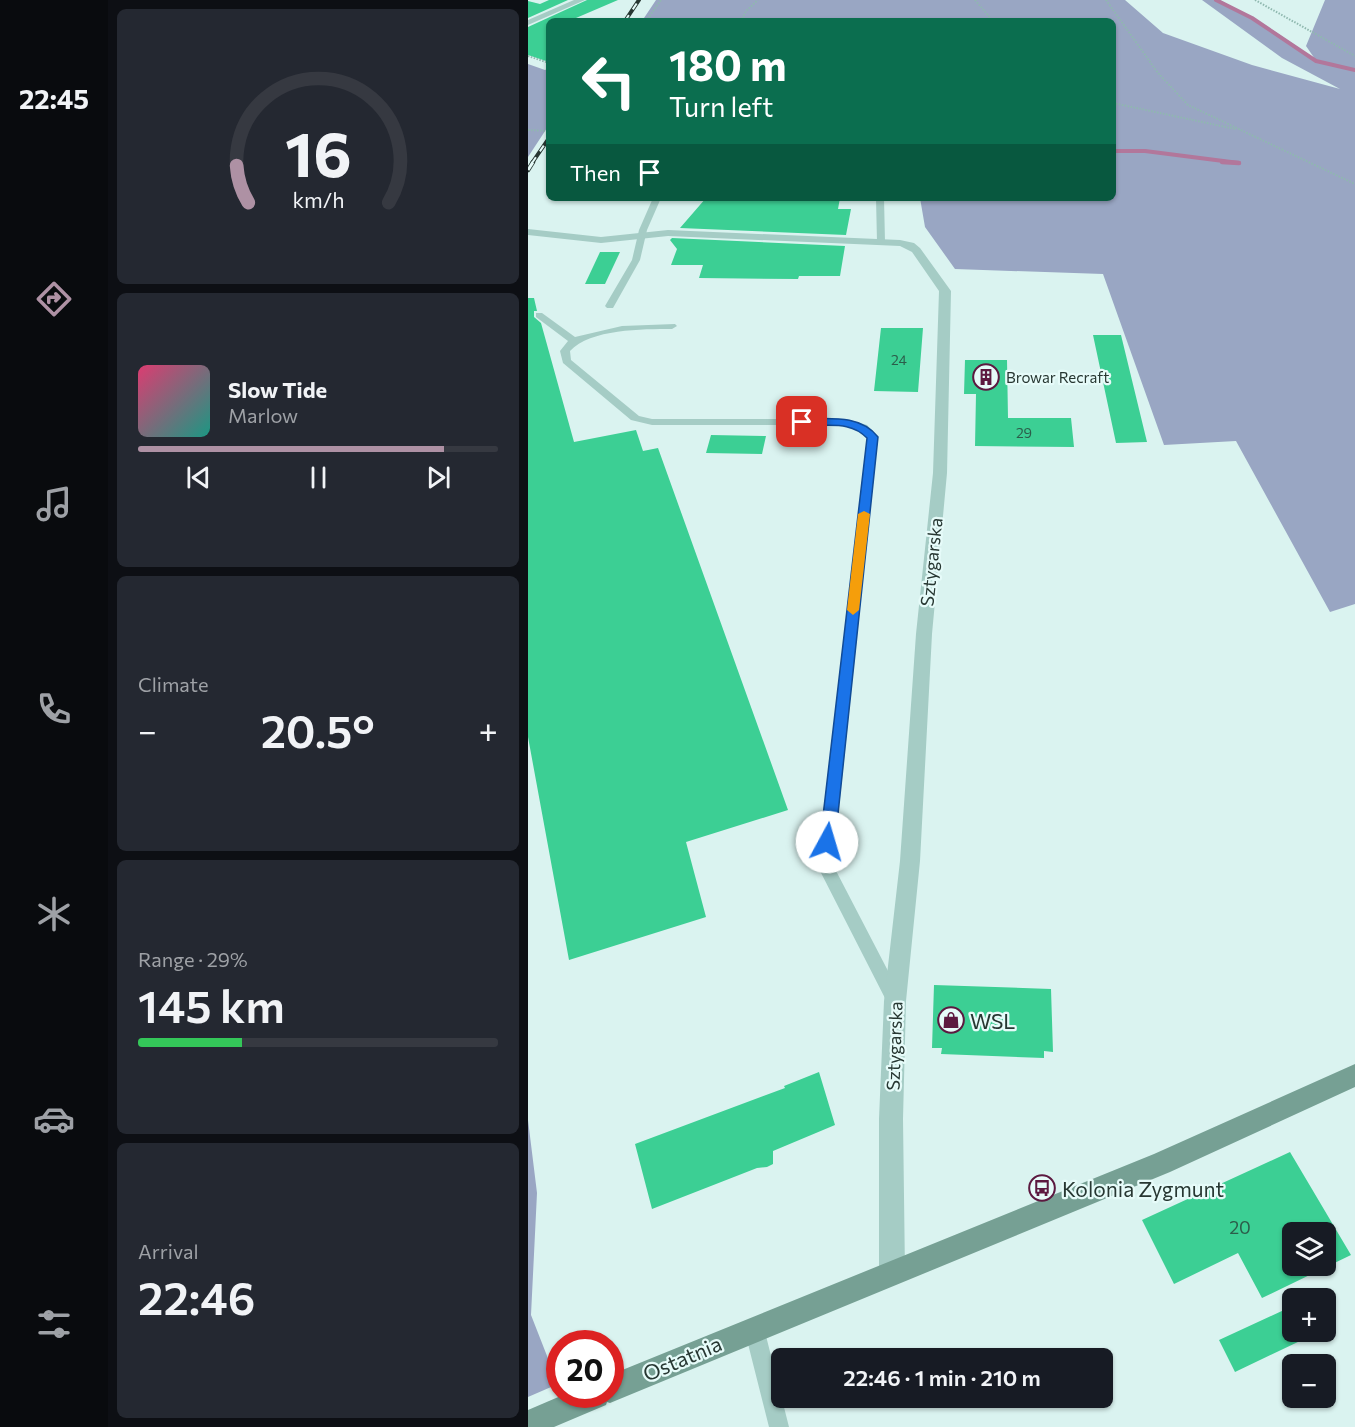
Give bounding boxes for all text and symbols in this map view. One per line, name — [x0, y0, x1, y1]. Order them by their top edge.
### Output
text: 180 m — [669, 38, 787, 90]
icon: left — [570, 42, 648, 120]
text: 22:45 — [19, 82, 89, 115]
text: Turn left — [669, 90, 773, 123]
text: 16 — [285, 114, 351, 190]
icon: arrive — [633, 156, 666, 189]
text: Then — [570, 159, 621, 186]
text: km/h — [292, 187, 344, 213]
icon: directions — [33, 278, 75, 320]
house number: 24 — [891, 351, 908, 368]
building icon: Browar Recraft — [971, 362, 1001, 392]
place label: Browar Recraft — [1006, 368, 1109, 386]
text: Slow Tide — [228, 376, 327, 403]
pin — [776, 396, 827, 447]
text: Marlow — [228, 403, 298, 427]
icon: arrive — [785, 405, 818, 438]
house number: 29 — [1016, 424, 1032, 441]
icon: previous — [182, 461, 215, 494]
icon: pause — [302, 461, 335, 494]
icon: next — [422, 461, 455, 494]
icon: music — [33, 483, 75, 525]
street label: Sztygarska — [915, 516, 947, 608]
text: Climate — [138, 672, 208, 696]
icon: phone — [33, 688, 75, 730]
text: 20.5° — [261, 702, 375, 757]
text: − — [138, 709, 157, 750]
text: + — [479, 709, 498, 750]
position arrow — [795, 810, 859, 874]
icon: climate — [33, 893, 75, 935]
text: Range · 29% — [138, 947, 248, 971]
text: 145 km — [138, 977, 285, 1032]
street label: Sztygarska — [881, 1001, 907, 1091]
shop icon: WSL — [936, 1005, 966, 1035]
place label: WSL — [970, 1008, 1015, 1033]
icon: car — [33, 1098, 75, 1140]
bus stop icon: Kolonia Zygmunt — [1027, 1173, 1057, 1203]
place label: Kolonia Zygmunt — [1062, 1176, 1224, 1201]
house number: 20 — [1229, 1216, 1251, 1238]
map controls — [1282, 1222, 1336, 1408]
button: layers — [1282, 1222, 1336, 1276]
text: Arrival — [138, 1239, 199, 1263]
text: 22:46 — [138, 1269, 255, 1324]
button: + — [1282, 1288, 1336, 1342]
icon: filters — [33, 1303, 75, 1345]
speed limit sign: 20 — [546, 1330, 624, 1408]
street label: Ostatnia — [639, 1330, 725, 1386]
button: − — [1282, 1354, 1336, 1408]
text: 22:46 · 1 min · 210 m — [843, 1364, 1041, 1391]

